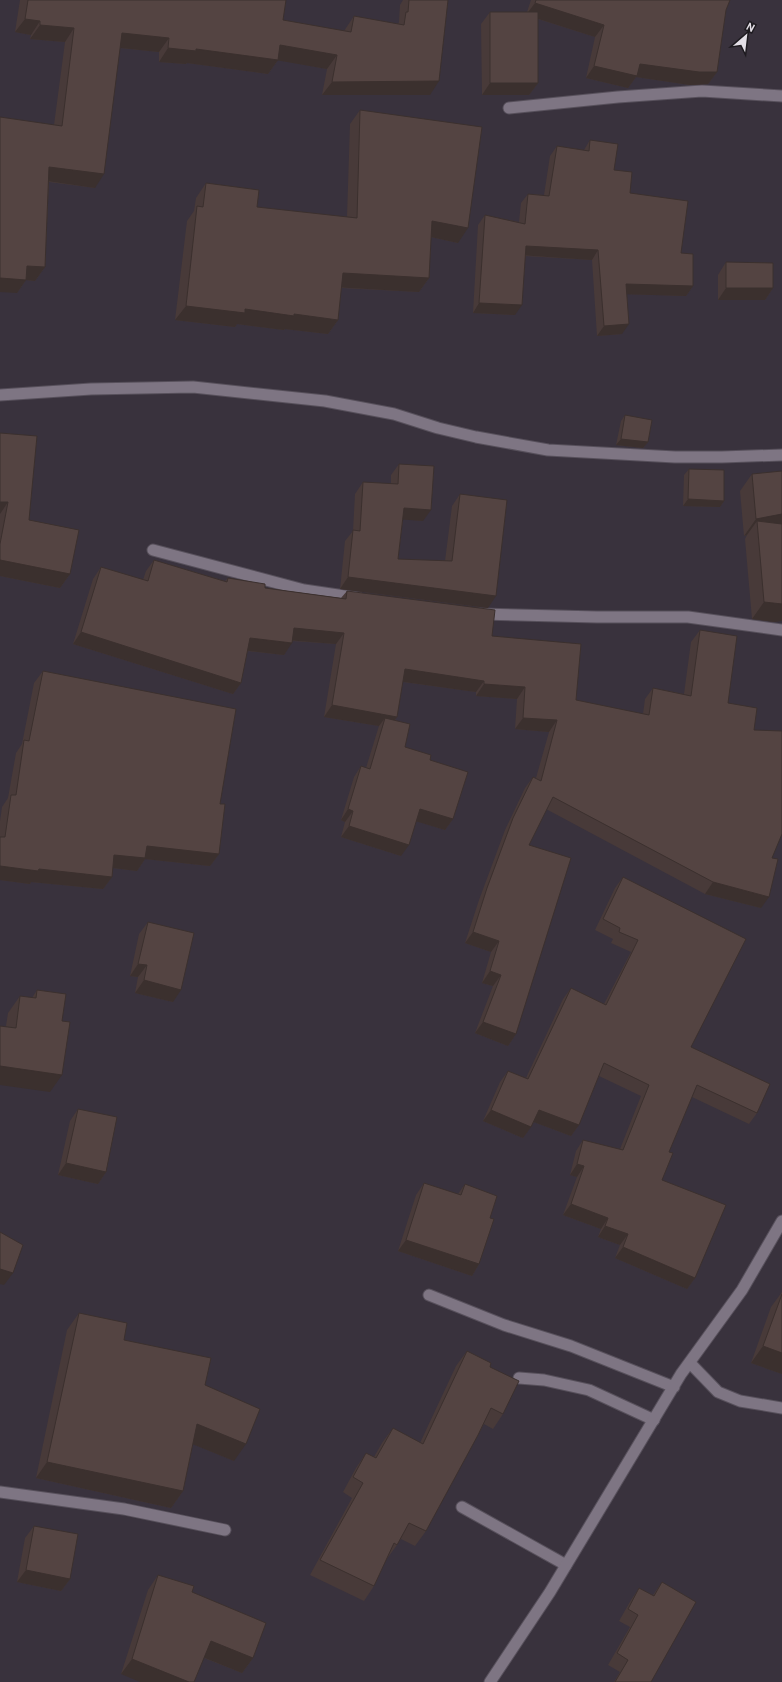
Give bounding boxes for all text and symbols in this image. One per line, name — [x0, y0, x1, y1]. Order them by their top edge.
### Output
north arrow — [726, 16, 766, 56]
text: N — [743, 20, 757, 36]

